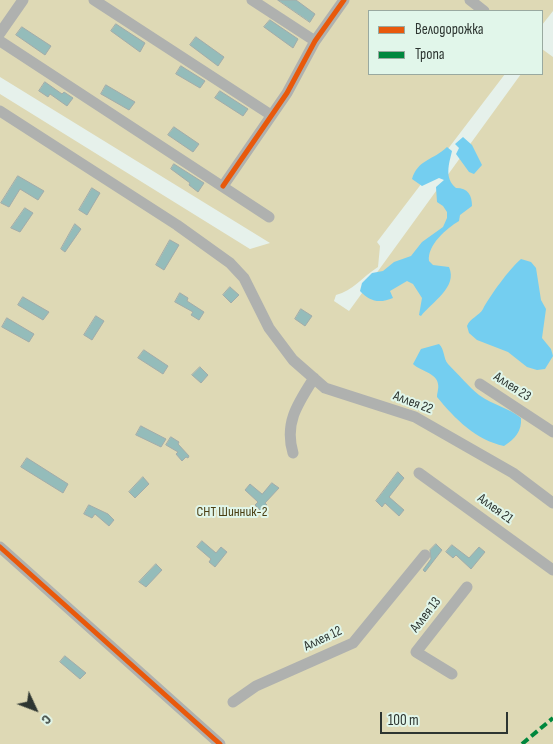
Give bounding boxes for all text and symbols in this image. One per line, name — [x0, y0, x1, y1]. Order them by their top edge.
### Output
legend — [368, 10, 543, 75]
text: Велодорожка — [415, 20, 484, 39]
text: Тропа — [415, 45, 445, 64]
street label: Аллея 23 — [490, 369, 534, 405]
street label: Аллея 22 — [391, 388, 435, 418]
street label: Аллея 21 — [474, 490, 516, 528]
park label: СНТ Шинник-2 — [196, 504, 268, 520]
street label: Аллея 13 — [407, 594, 445, 636]
street label: Аллея 12 — [301, 623, 345, 655]
north arrow — [10, 684, 60, 734]
scale bar — [383, 702, 510, 734]
text: С — [38, 711, 55, 728]
text: 100 m — [388, 711, 419, 730]

